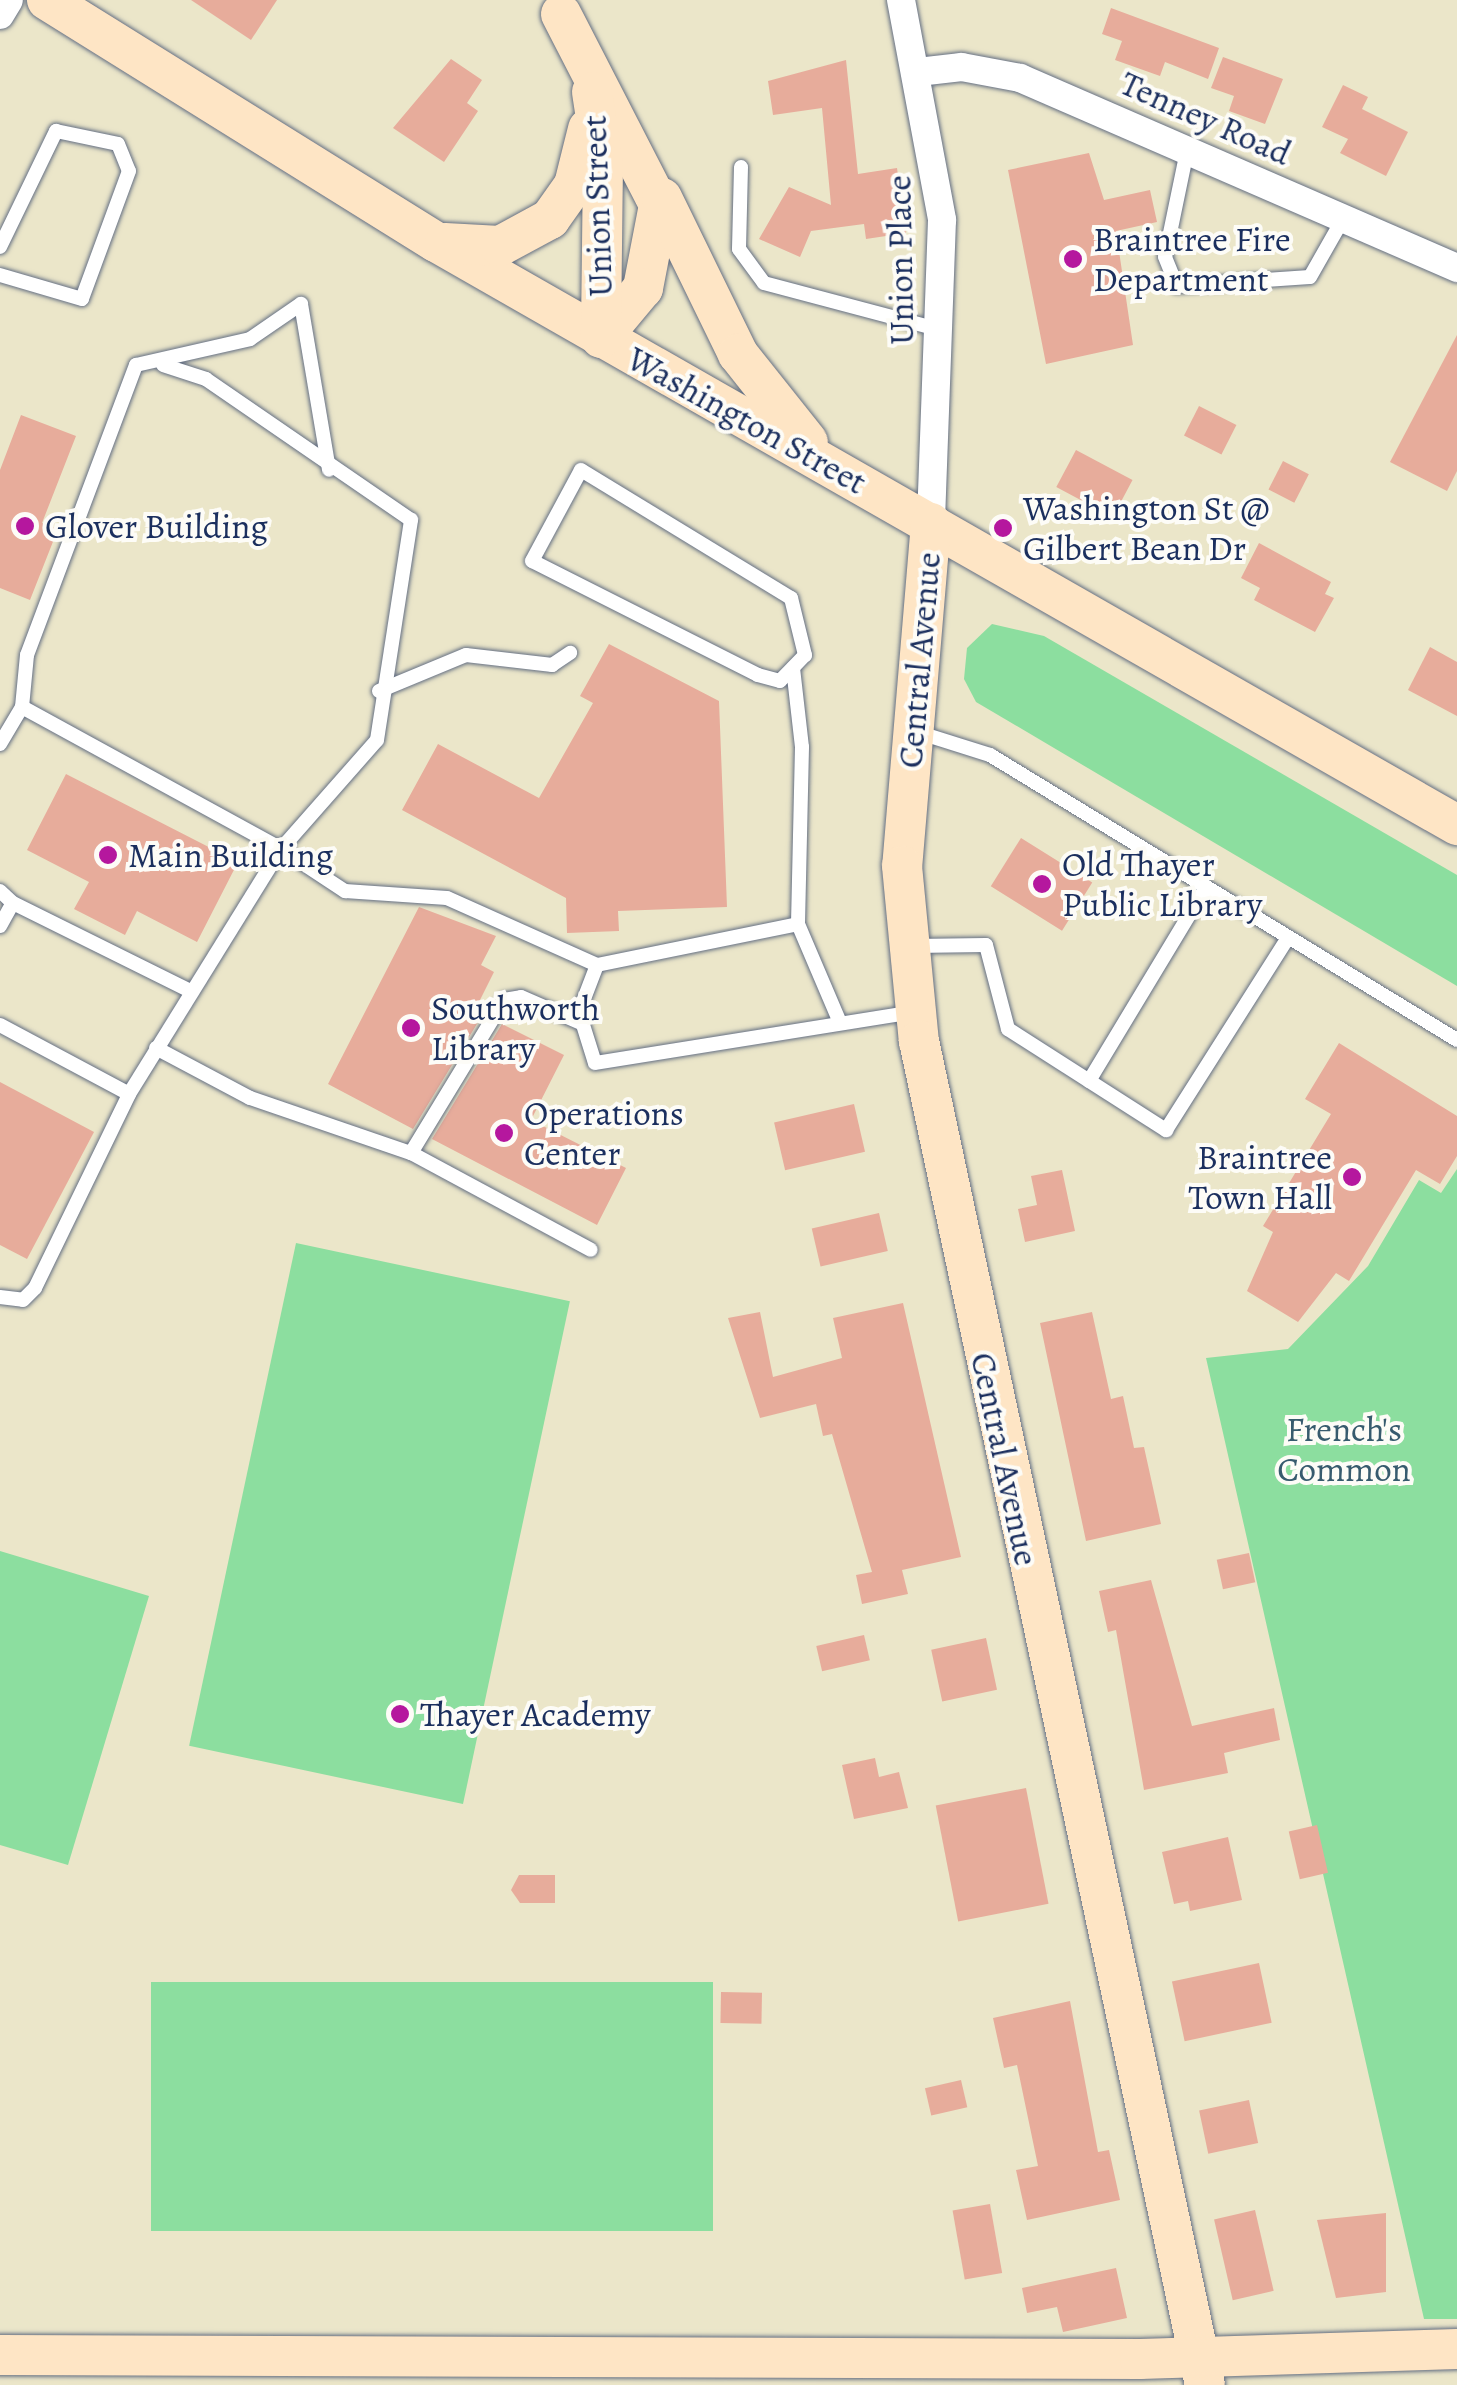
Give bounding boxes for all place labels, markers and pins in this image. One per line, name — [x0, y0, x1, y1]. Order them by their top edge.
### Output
place label: Braintree Fire Department — [1093, 218, 1291, 300]
marker: Braintree Fire Department — [1062, 248, 1084, 270]
place label: Washington St @ Gilbert Bean Dr — [1023, 487, 1270, 569]
place label: Glover Building — [45, 505, 268, 547]
marker: Glover Building — [14, 515, 36, 537]
marker: Washington St @ Gilbert Bean Dr — [992, 517, 1014, 539]
place label: Main Building — [128, 834, 333, 876]
place label: Old Thayer Public Library — [1062, 843, 1262, 925]
marker: Main Building — [97, 844, 119, 866]
marker: Old Thayer Public Library — [1031, 873, 1053, 895]
place label: Southworth Library — [431, 987, 600, 1069]
marker: Southworth Library — [400, 1017, 422, 1039]
place label: Operations Center — [524, 1092, 684, 1174]
marker: Operations Center — [493, 1122, 515, 1144]
place label: Braintree Town Hall — [1188, 1136, 1332, 1218]
marker: Braintree Town Hall — [1341, 1166, 1363, 1188]
place label: Thayer Academy — [420, 1693, 651, 1735]
marker: Thayer Academy — [389, 1703, 411, 1725]

